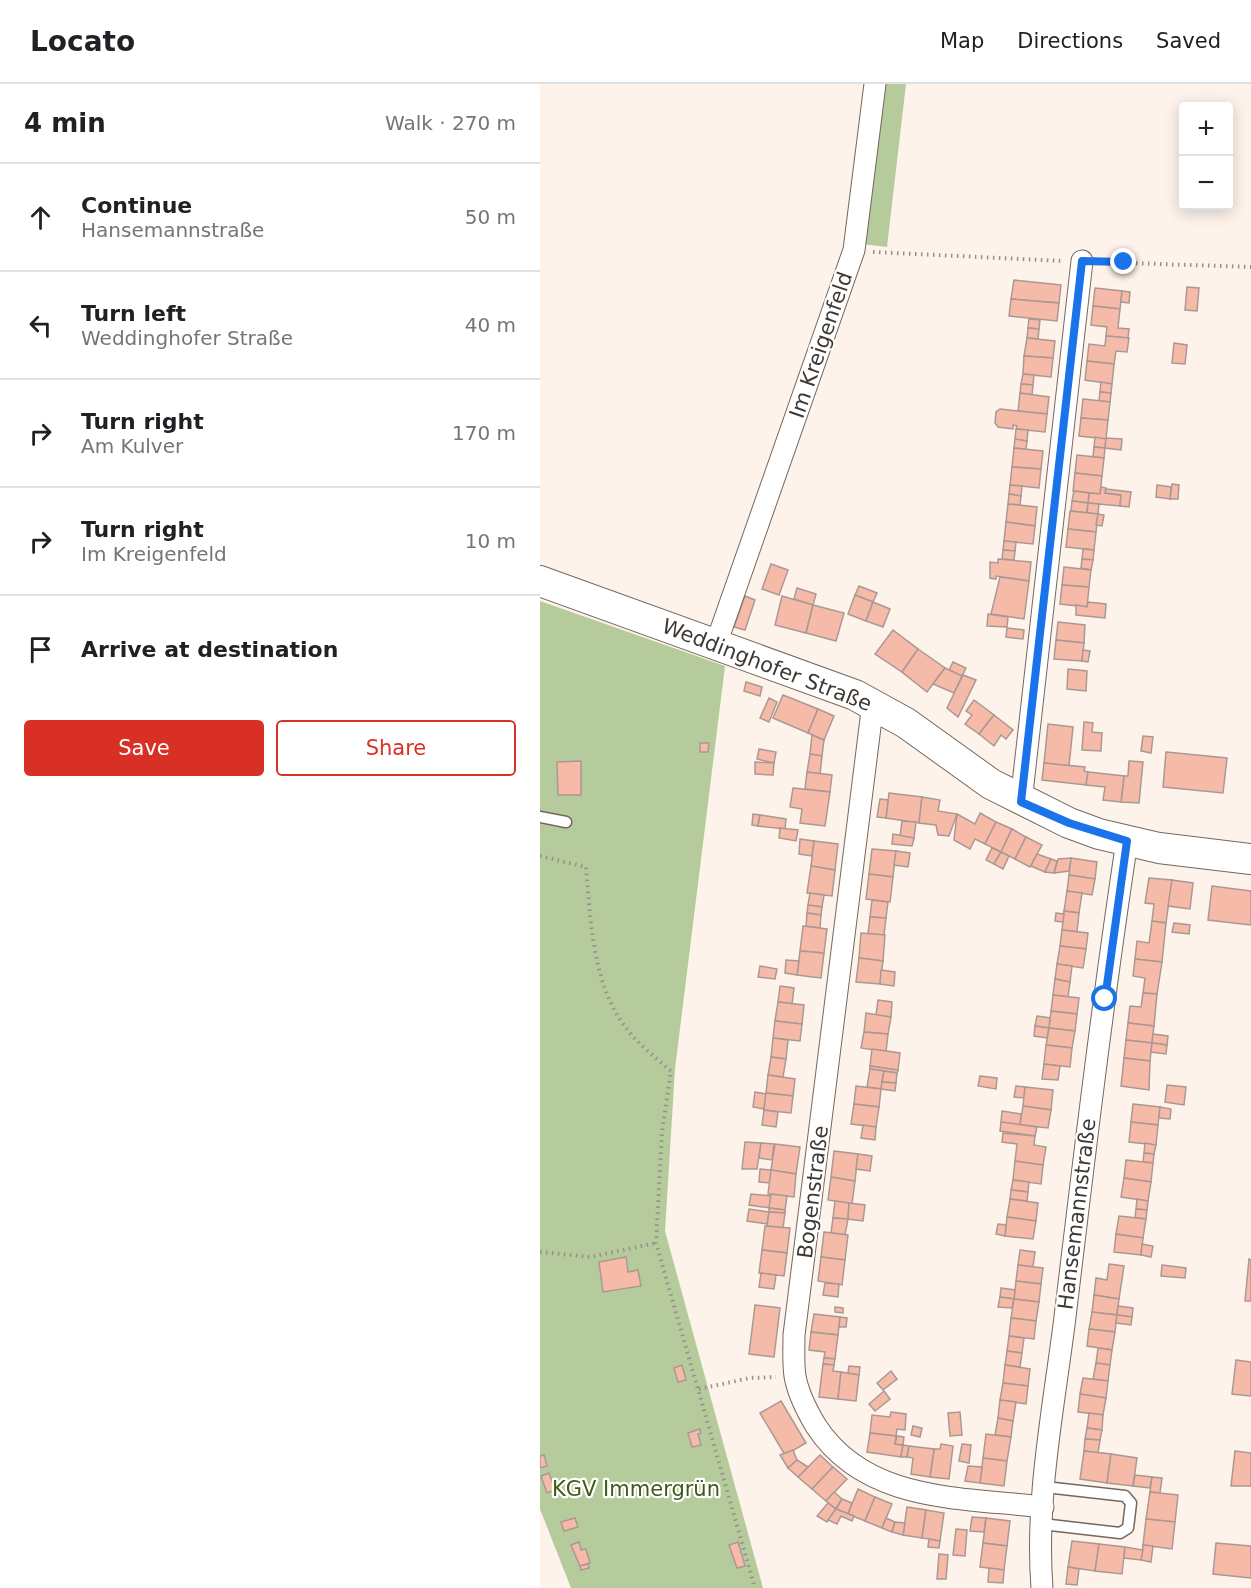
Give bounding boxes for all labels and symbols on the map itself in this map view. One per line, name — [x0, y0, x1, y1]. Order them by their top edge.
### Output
route end — [1110, 248, 1136, 274]
street label: Im Kreigenfeld — [785, 269, 857, 421]
street label: Weddinghofer Straße — [659, 614, 875, 716]
route start — [1091, 985, 1117, 1011]
street label: Hansemannstraße — [1053, 1117, 1101, 1311]
street label: Bogenstraße — [793, 1124, 833, 1260]
park label: KGV Immergrün — [552, 1477, 720, 1501]

